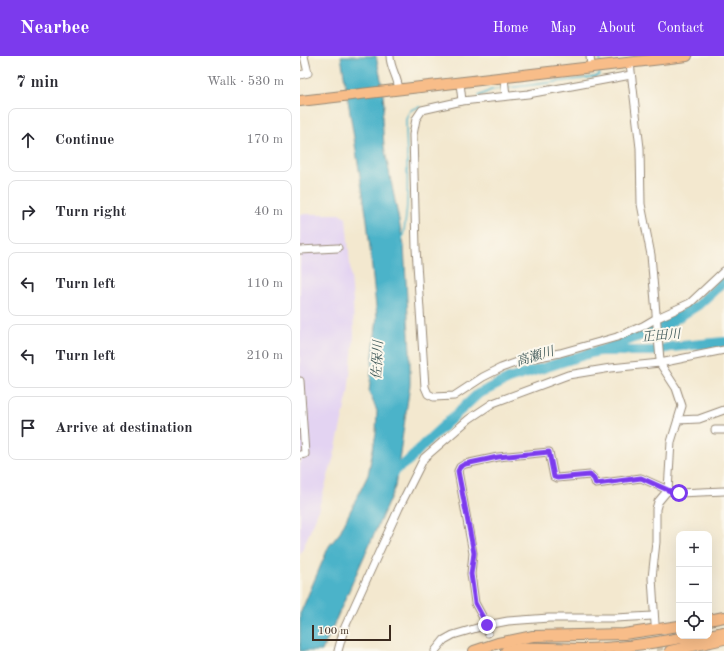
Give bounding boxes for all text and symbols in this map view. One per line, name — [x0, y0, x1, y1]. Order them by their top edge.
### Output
text: Nearbee — [20, 19, 89, 38]
text: Home — [493, 21, 528, 35]
text: Map — [550, 21, 576, 35]
text: About — [598, 21, 635, 35]
text: Contact — [657, 21, 704, 35]
text: 7 min — [16, 74, 59, 91]
text: Walk · 530 m — [207, 75, 284, 88]
icon: ahead — [17, 129, 39, 151]
text: Continue — [55, 133, 114, 148]
text: 170 m — [246, 133, 283, 146]
icon: right — [17, 201, 39, 223]
text: Turn right — [55, 205, 126, 220]
text: 40 m — [254, 205, 283, 218]
icon: left — [17, 273, 39, 295]
text: Turn left — [55, 277, 115, 292]
text: 110 m — [246, 277, 283, 290]
water label: 正田川 — [641, 327, 683, 344]
water label: 佐保川 — [369, 338, 386, 380]
water label: 高瀬川 — [514, 344, 557, 369]
icon: left — [17, 345, 39, 367]
text: Turn left — [55, 349, 115, 364]
text: 210 m — [246, 349, 283, 362]
icon: arrive — [17, 417, 39, 439]
text: Arrive at destination — [55, 421, 193, 436]
route start — [670, 484, 688, 502]
map controls — [676, 531, 712, 639]
button: + — [676, 531, 712, 567]
button: − — [676, 567, 712, 603]
button: locate — [676, 603, 712, 639]
route end — [478, 616, 496, 634]
scale bar — [312, 623, 391, 642]
text: 100 m — [318, 626, 349, 637]

